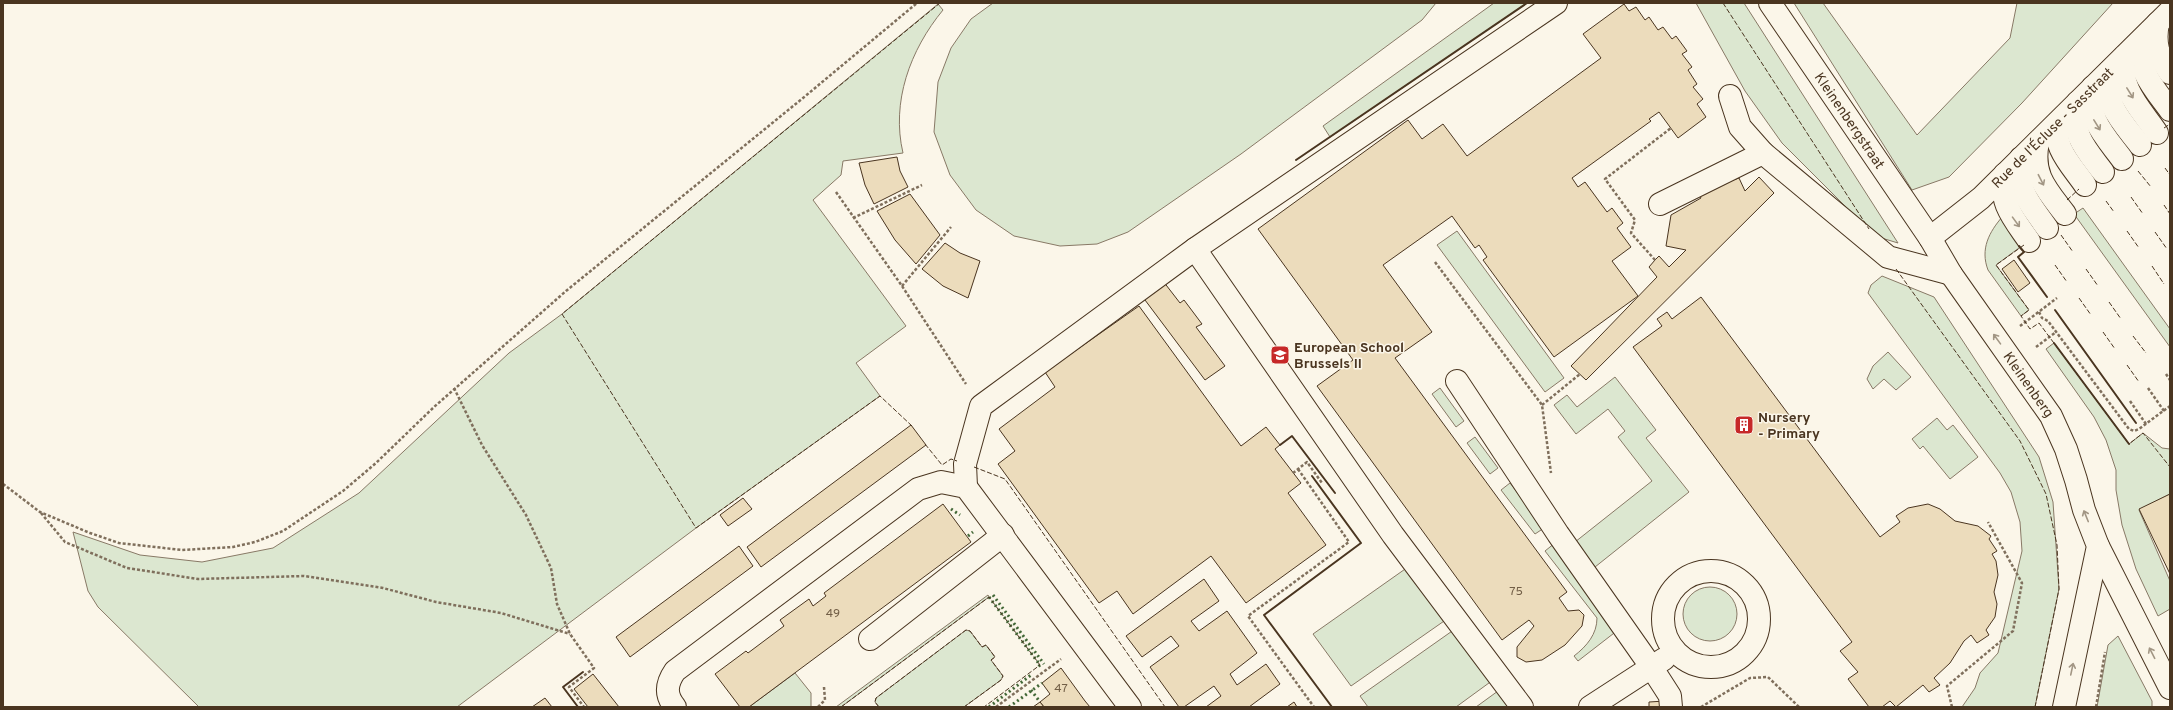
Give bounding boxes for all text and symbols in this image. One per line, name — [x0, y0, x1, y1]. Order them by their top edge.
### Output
street label: Rue de l'Écluse - Sasstraat — [1989, 65, 2118, 192]
street label: Kleinenbergstraat — [1810, 70, 1887, 173]
one-way arrow — [2126, 87, 2134, 99]
one-way arrow — [2094, 119, 2102, 131]
one-way arrow — [2038, 174, 2046, 186]
one-way arrow — [2011, 216, 2020, 227]
one-way arrow — [1993, 334, 2001, 345]
place label: European School Brussels II — [1294, 340, 1404, 373]
school or university icon: European School Brussels II — [1269, 344, 1291, 366]
street label: Kleinenberg — [1999, 349, 2056, 421]
place label: Nursery - Primary — [1758, 410, 1820, 443]
building icon: Nursery - Primary — [1733, 414, 1755, 436]
one-way arrow — [2082, 510, 2090, 522]
house number: 75 — [1509, 584, 1523, 600]
house number: 49 — [826, 606, 840, 622]
one-way arrow — [2148, 648, 2156, 660]
one-way arrow — [2069, 663, 2077, 676]
house number: 47 — [1054, 681, 1068, 697]

